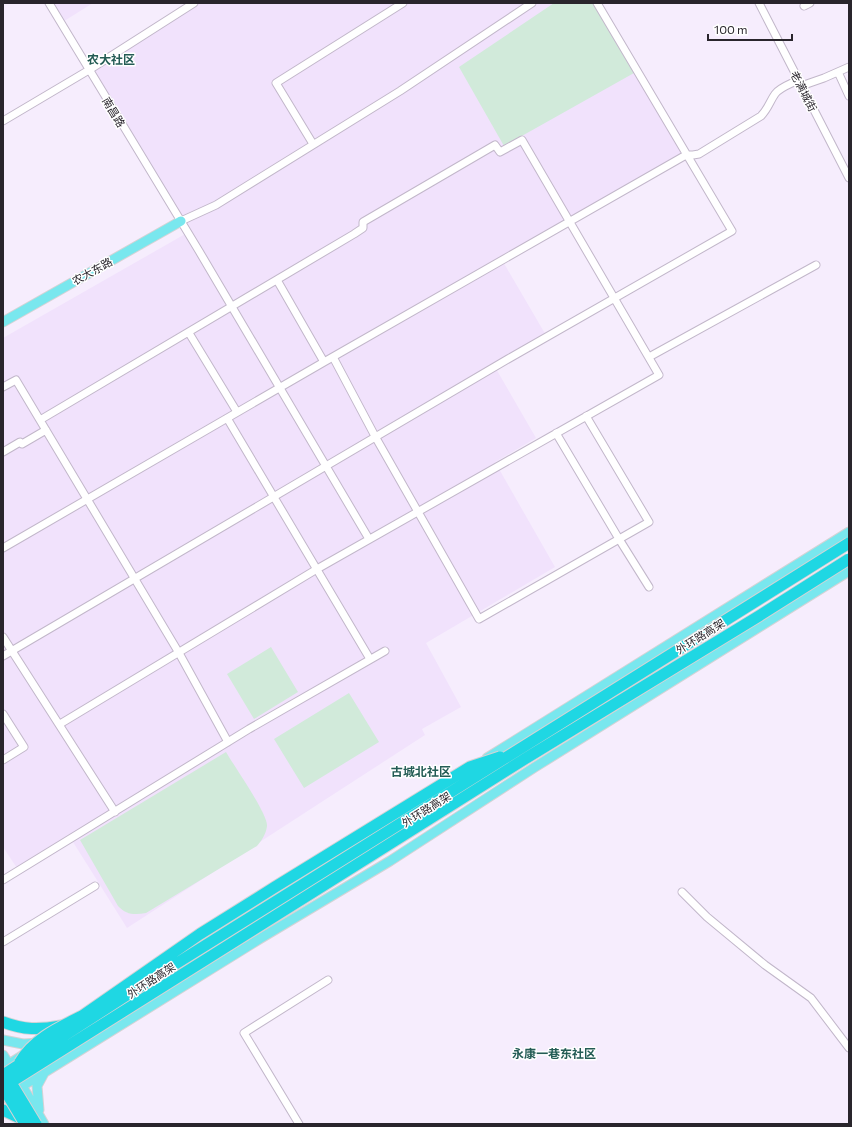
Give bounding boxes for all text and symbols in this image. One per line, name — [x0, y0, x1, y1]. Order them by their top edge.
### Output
scale bar — [708, 16, 792, 42]
text: 100 m — [714, 22, 748, 36]
district label: 农大社区 — [87, 52, 135, 66]
street label: 老满城街 — [788, 68, 820, 114]
street label: 南昌路 — [100, 95, 128, 129]
street label: 农大东路 — [70, 255, 114, 287]
street label: 外环路高架 — [673, 616, 727, 656]
district label: 古城北社区 — [391, 764, 451, 778]
street label: 外环路高架 — [399, 789, 453, 829]
street label: 外环路高架 — [124, 960, 178, 1000]
district label: 永康一巷东社区 — [512, 1046, 596, 1060]

